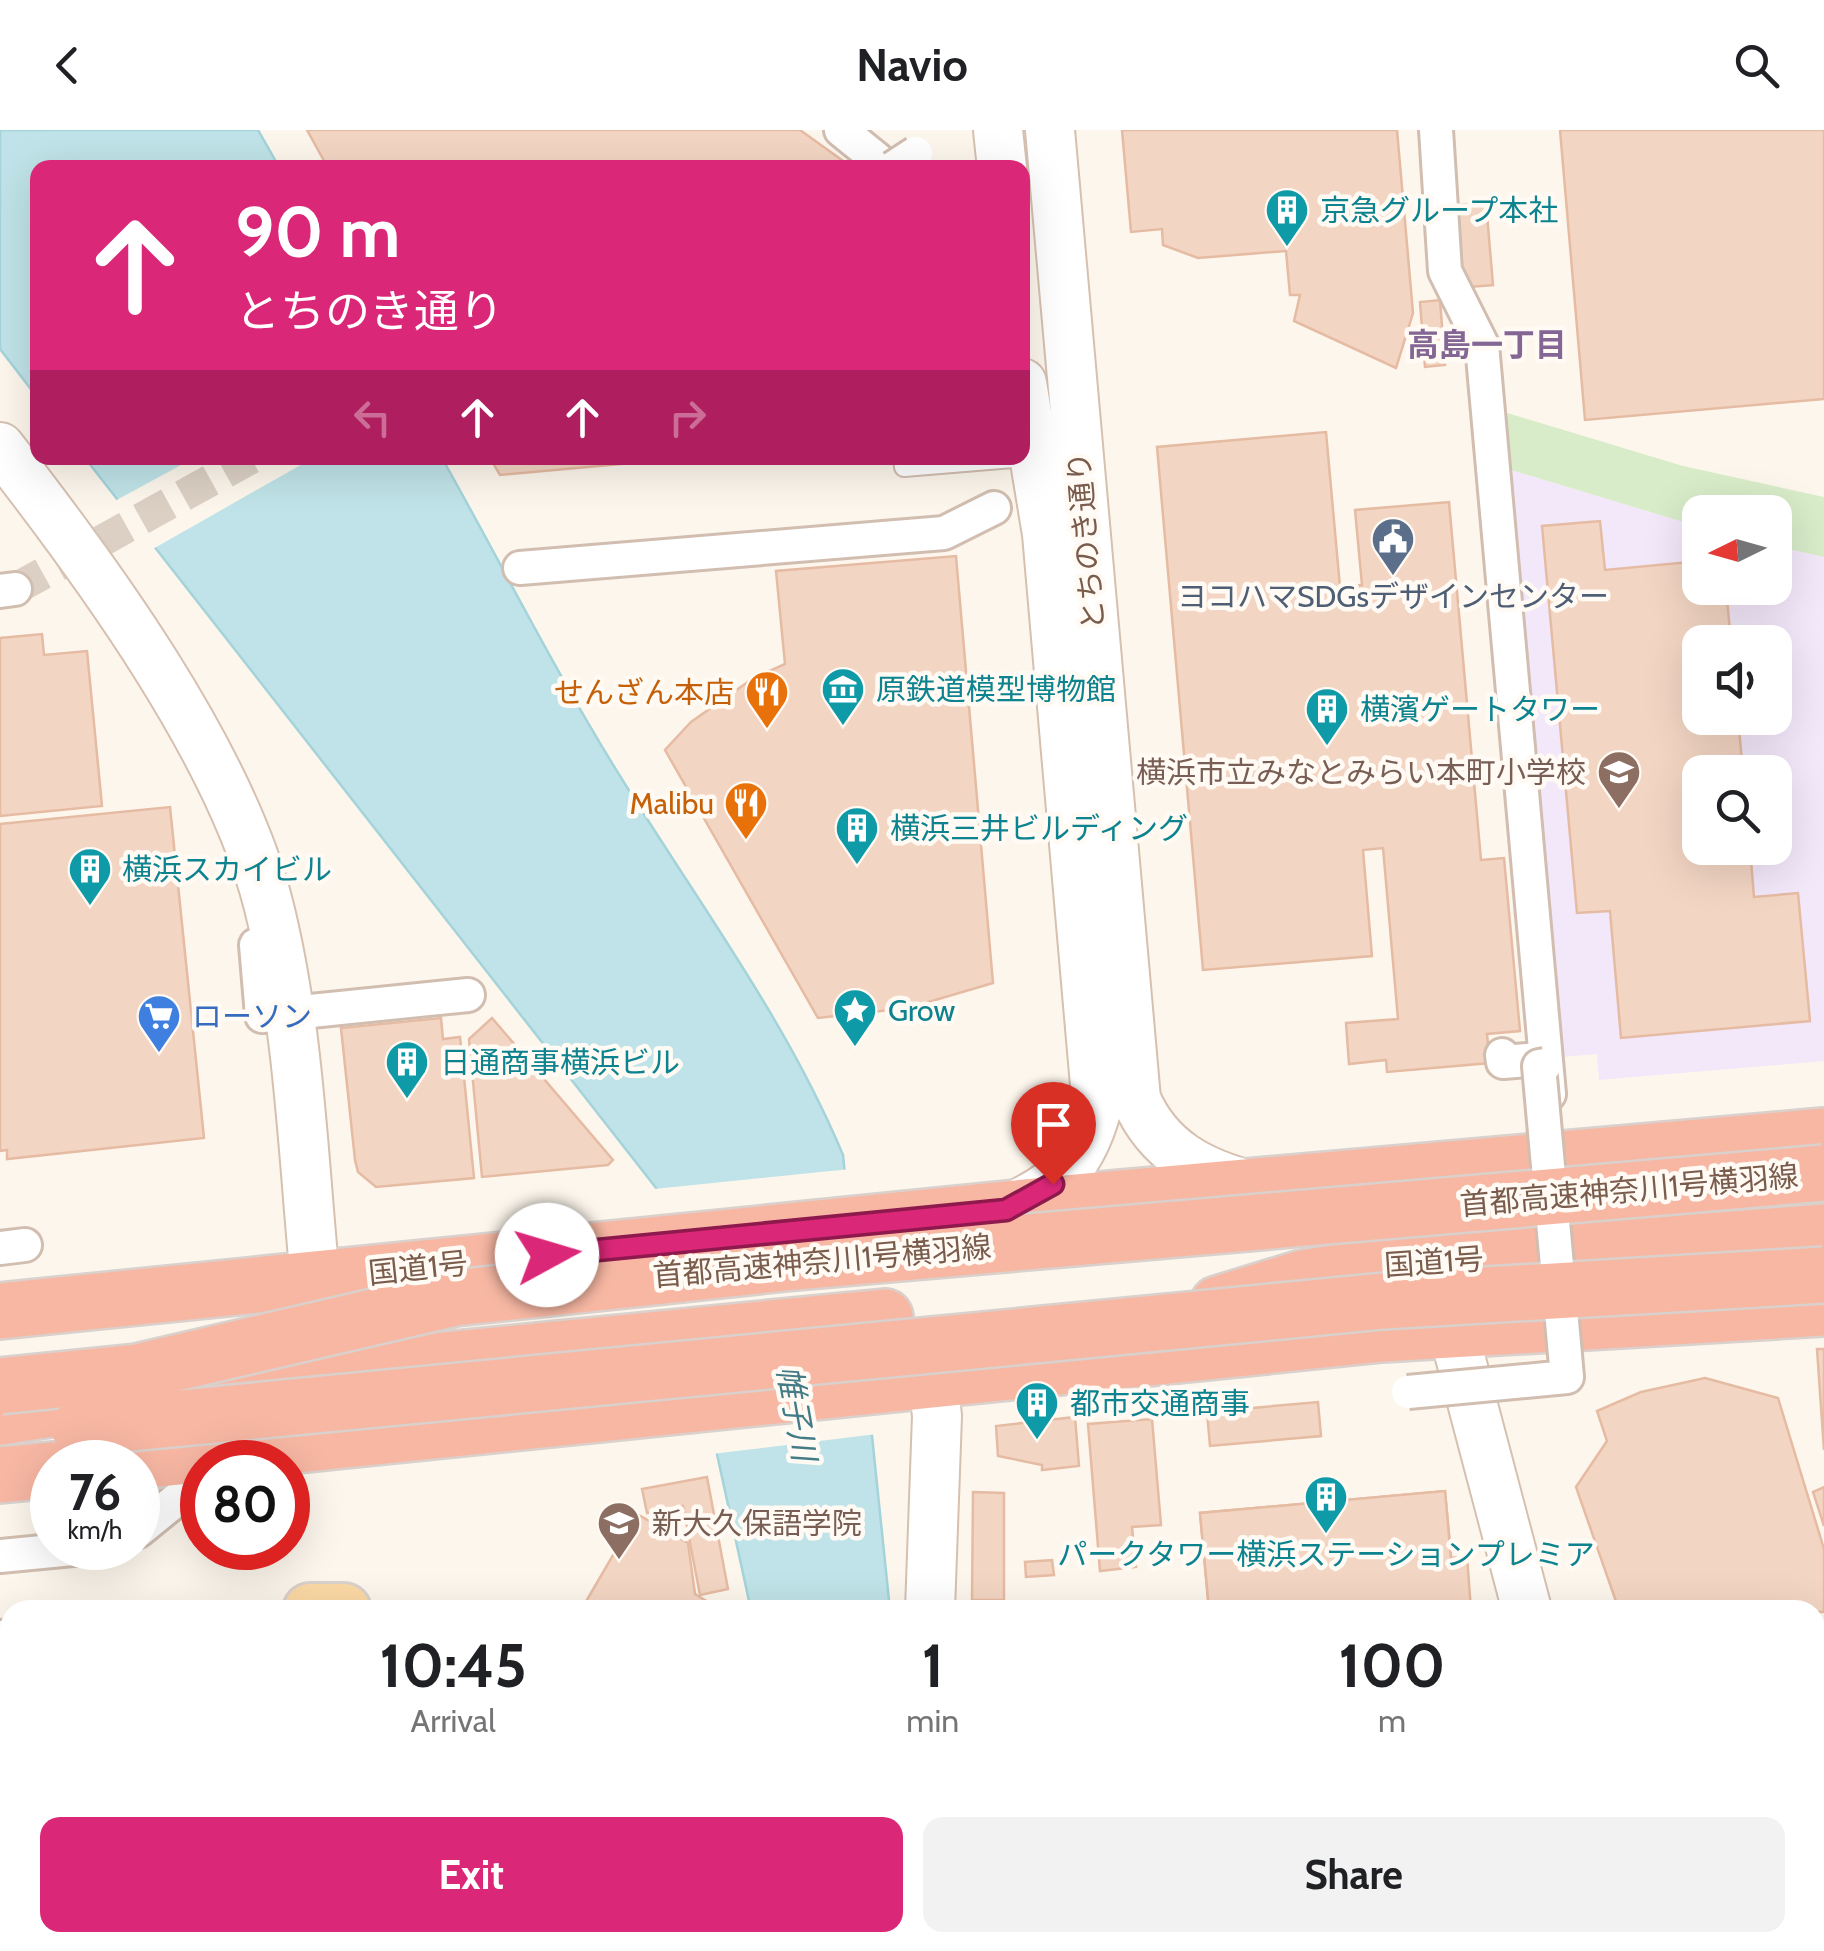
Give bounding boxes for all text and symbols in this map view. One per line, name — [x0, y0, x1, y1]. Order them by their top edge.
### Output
icon: back — [40, 38, 95, 93]
text: Navio — [856, 38, 968, 92]
icon: search — [1729, 38, 1784, 93]
building icon: 京急グループ本社 — [1264, 187, 1310, 248]
text: 90 m — [235, 189, 400, 275]
place label: 京急グループ本社 — [1320, 192, 1558, 229]
icon: ahead — [70, 200, 200, 330]
text: とちのき通り — [235, 284, 504, 338]
district label: 高島一丁目 — [1407, 325, 1567, 364]
icon: left — [345, 390, 400, 445]
icon: ahead — [450, 390, 505, 445]
icon: ahead — [555, 390, 610, 445]
icon: right — [660, 390, 715, 445]
street label: とちのき通り — [1060, 450, 1112, 632]
north arrow — [1682, 495, 1792, 605]
map controls — [1682, 495, 1792, 865]
public building icon: ヨコハマSDGsデザインセンター — [1370, 516, 1416, 577]
place label: ヨコハマSDGsデザインセンター — [1177, 578, 1609, 615]
button: sound — [1682, 625, 1792, 735]
museum icon: 原鉄道模型博物館 — [820, 666, 866, 727]
restaurant icon: せんざん本店 — [744, 669, 790, 730]
place label: 原鉄道模型博物館 — [876, 671, 1116, 708]
place label: せんざん本店 — [554, 674, 734, 711]
building icon: 横濱ゲートタワー — [1304, 686, 1350, 747]
place label: 横濱ゲートタワー — [1360, 691, 1600, 728]
school or university icon: 横浜市立みなとみらい本町小学校 — [1596, 749, 1642, 810]
place label: 横浜市立みなとみらい本町小学校 — [1136, 754, 1586, 791]
button: search — [1682, 755, 1792, 865]
restaurant icon: Malibu — [723, 780, 769, 841]
place label: Malibu — [630, 785, 714, 822]
building icon: 横浜三井ビルディング — [834, 805, 880, 866]
place label: 横浜三井ビルディング — [890, 810, 1188, 847]
building icon: 横浜スカイビル — [67, 846, 113, 907]
place label: 横浜スカイビル — [122, 851, 332, 888]
place icon: Grow — [832, 987, 878, 1048]
place label: Grow — [888, 992, 955, 1029]
supermarket icon: ローソン — [136, 993, 182, 1054]
place label: ローソン — [192, 998, 312, 1035]
building icon: 日通商事横浜ビル — [384, 1039, 430, 1100]
place label: 日通商事横浜ビル — [440, 1044, 680, 1081]
pin — [1011, 1082, 1096, 1185]
icon: arrive — [1026, 1097, 1081, 1152]
street label: 首都高速神奈川1号横羽線 — [1458, 1157, 1800, 1223]
position arrow — [495, 1203, 599, 1307]
street label: 首都高速神奈川1号横羽線 — [651, 1228, 993, 1294]
street label: 国道1号 — [1383, 1240, 1485, 1284]
street label: 国道1号 — [366, 1244, 470, 1292]
water label: 帷子川 — [769, 1362, 825, 1467]
building icon: 都市交通商事 — [1014, 1380, 1060, 1441]
place label: 都市交通商事 — [1070, 1385, 1250, 1422]
speed limit sign: 80 — [180, 1440, 310, 1570]
text: 76 — [69, 1462, 121, 1523]
building icon: パークタワー横浜ステーションプレミア — [1303, 1474, 1349, 1535]
school or university icon: 新大久保語学院 — [596, 1500, 642, 1561]
place label: 新大久保語学院 — [652, 1505, 862, 1542]
text: km/h — [68, 1515, 122, 1545]
place label: パークタワー横浜ステーションプレミア — [1057, 1536, 1595, 1573]
text: 10:45 — [380, 1629, 527, 1702]
text: 1 — [922, 1629, 944, 1702]
text: 100 — [1339, 1629, 1445, 1702]
text: Arrival — [411, 1701, 496, 1740]
text: min — [906, 1701, 959, 1740]
text: m — [1378, 1701, 1406, 1740]
button: Exit — [40, 1817, 903, 1932]
button: Share — [923, 1817, 1785, 1932]

